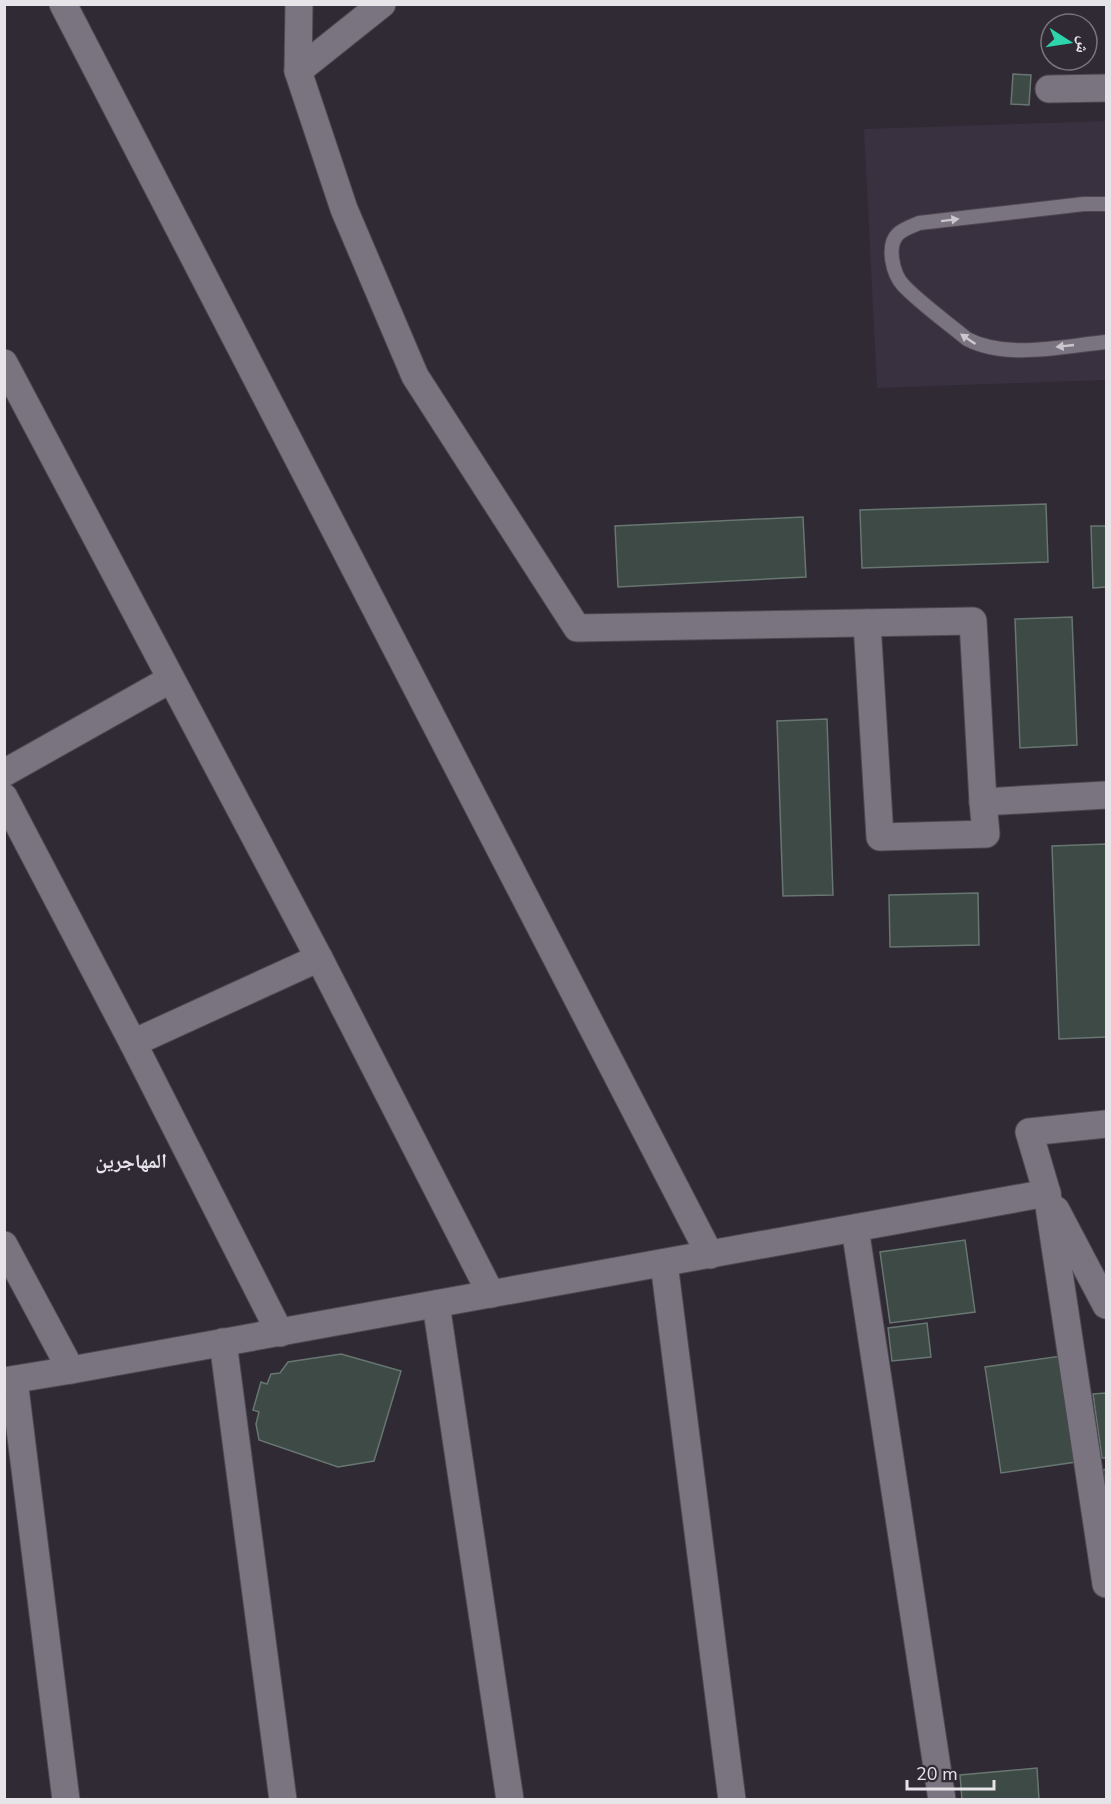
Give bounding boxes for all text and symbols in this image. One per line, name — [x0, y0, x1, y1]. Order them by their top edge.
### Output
north arrow — [1039, 12, 1099, 72]
text: ش — [1070, 34, 1095, 56]
one-way arrow — [941, 216, 960, 225]
one-way arrow — [961, 333, 977, 345]
one-way arrow — [1056, 341, 1075, 351]
district label: المهاجرين — [95, 1148, 167, 1175]
scale bar — [907, 1753, 994, 1791]
text: 20 m — [916, 1762, 958, 1786]

